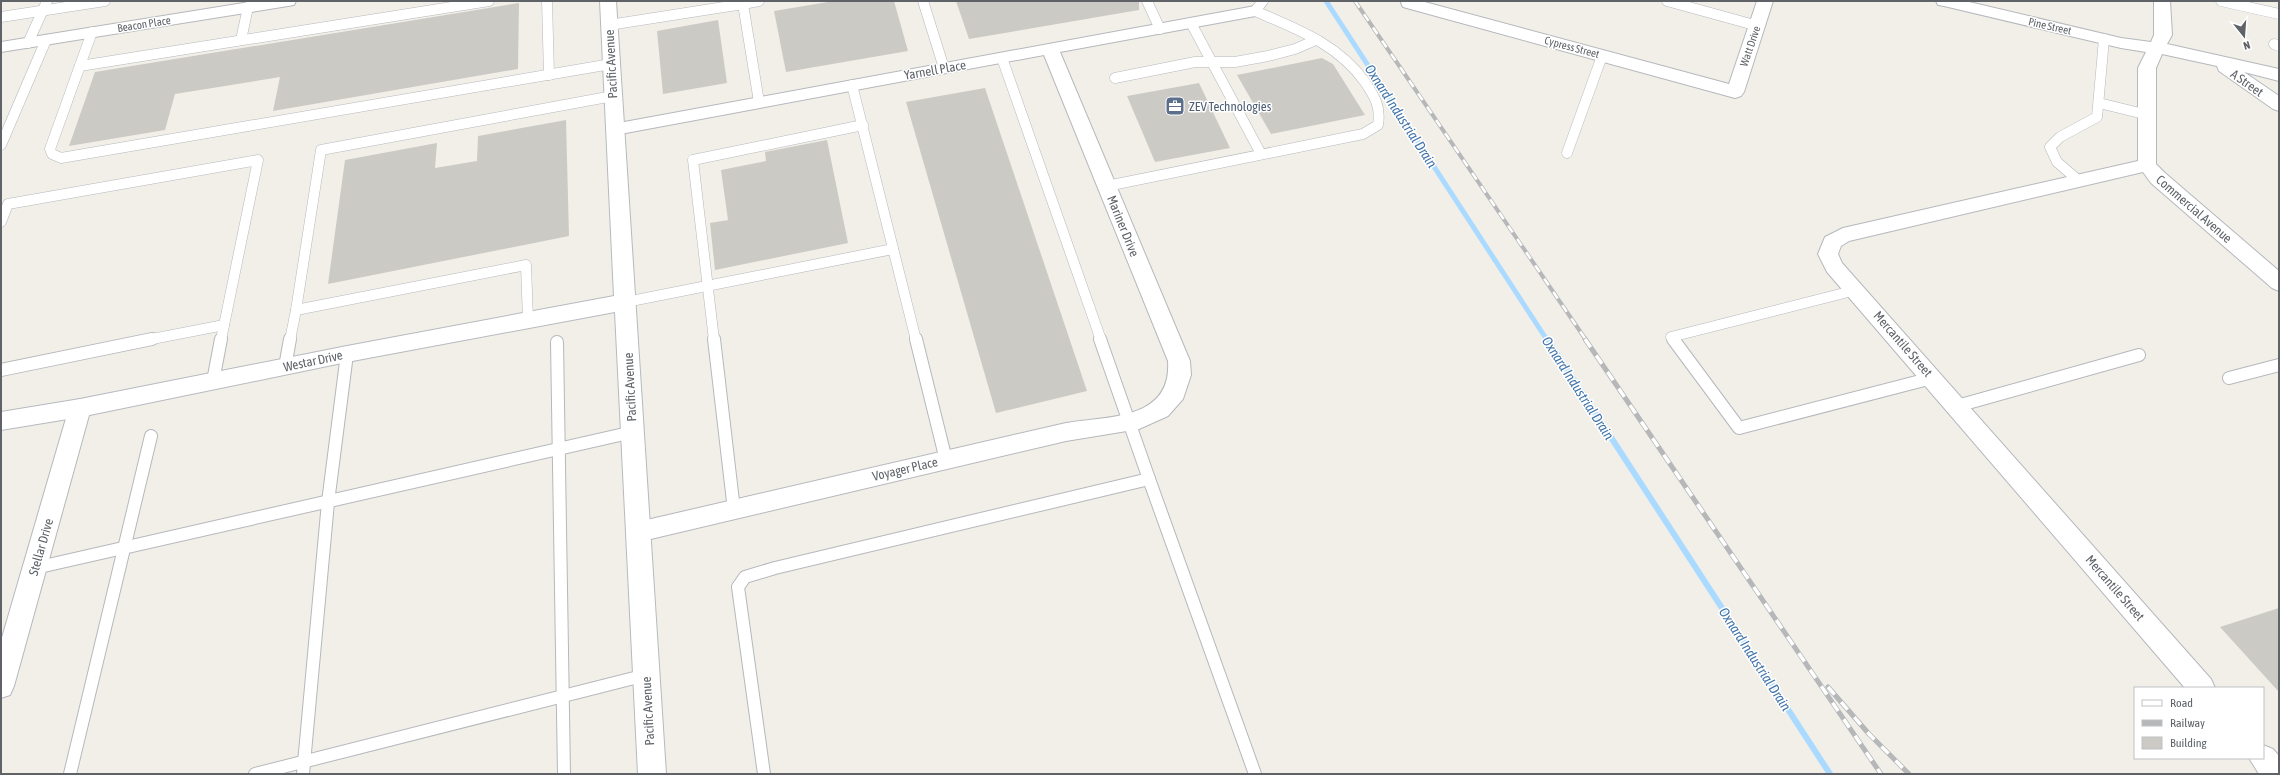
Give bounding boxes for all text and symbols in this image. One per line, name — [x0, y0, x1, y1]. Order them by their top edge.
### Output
street label: Beacon Place — [116, 14, 172, 34]
street label: Pine Street — [2027, 15, 2073, 37]
north arrow — [2224, 16, 2264, 56]
street label: Watt Drive — [1737, 24, 1763, 68]
street label: Pacific Avenue — [602, 29, 620, 99]
street label: Cypress Street — [1543, 34, 1601, 60]
text: N — [2242, 39, 2252, 52]
street label: Yarnell Place — [903, 57, 967, 83]
water label: Oxnard Industrial Drain — [1362, 61, 1440, 171]
street label: A Street — [2228, 66, 2267, 100]
office icon: ZEV Technologies — [1164, 95, 1186, 117]
place label: ZEV Technologies — [1189, 99, 1272, 114]
street label: Commercial Avenue — [2153, 172, 2235, 246]
street label: Mariner Drive — [1104, 193, 1142, 259]
street label: Mercantile Street — [1870, 308, 1936, 380]
water label: Oxnard Industrial Drain — [1539, 333, 1617, 443]
street label: Westar Drive — [282, 347, 344, 375]
street label: Pacific Avenue — [621, 352, 639, 422]
street label: Voyager Place — [871, 454, 939, 484]
street label: Stellar Drive — [26, 517, 56, 577]
street label: Mercantile Street — [2082, 552, 2148, 624]
water label: Oxnard Industrial Drain — [1716, 604, 1794, 714]
street label: Pacific Avenue — [639, 676, 657, 746]
legend — [2134, 687, 2264, 759]
text: Road — [2170, 696, 2193, 710]
text: Railway — [2170, 716, 2205, 730]
text: Building — [2170, 736, 2208, 750]

